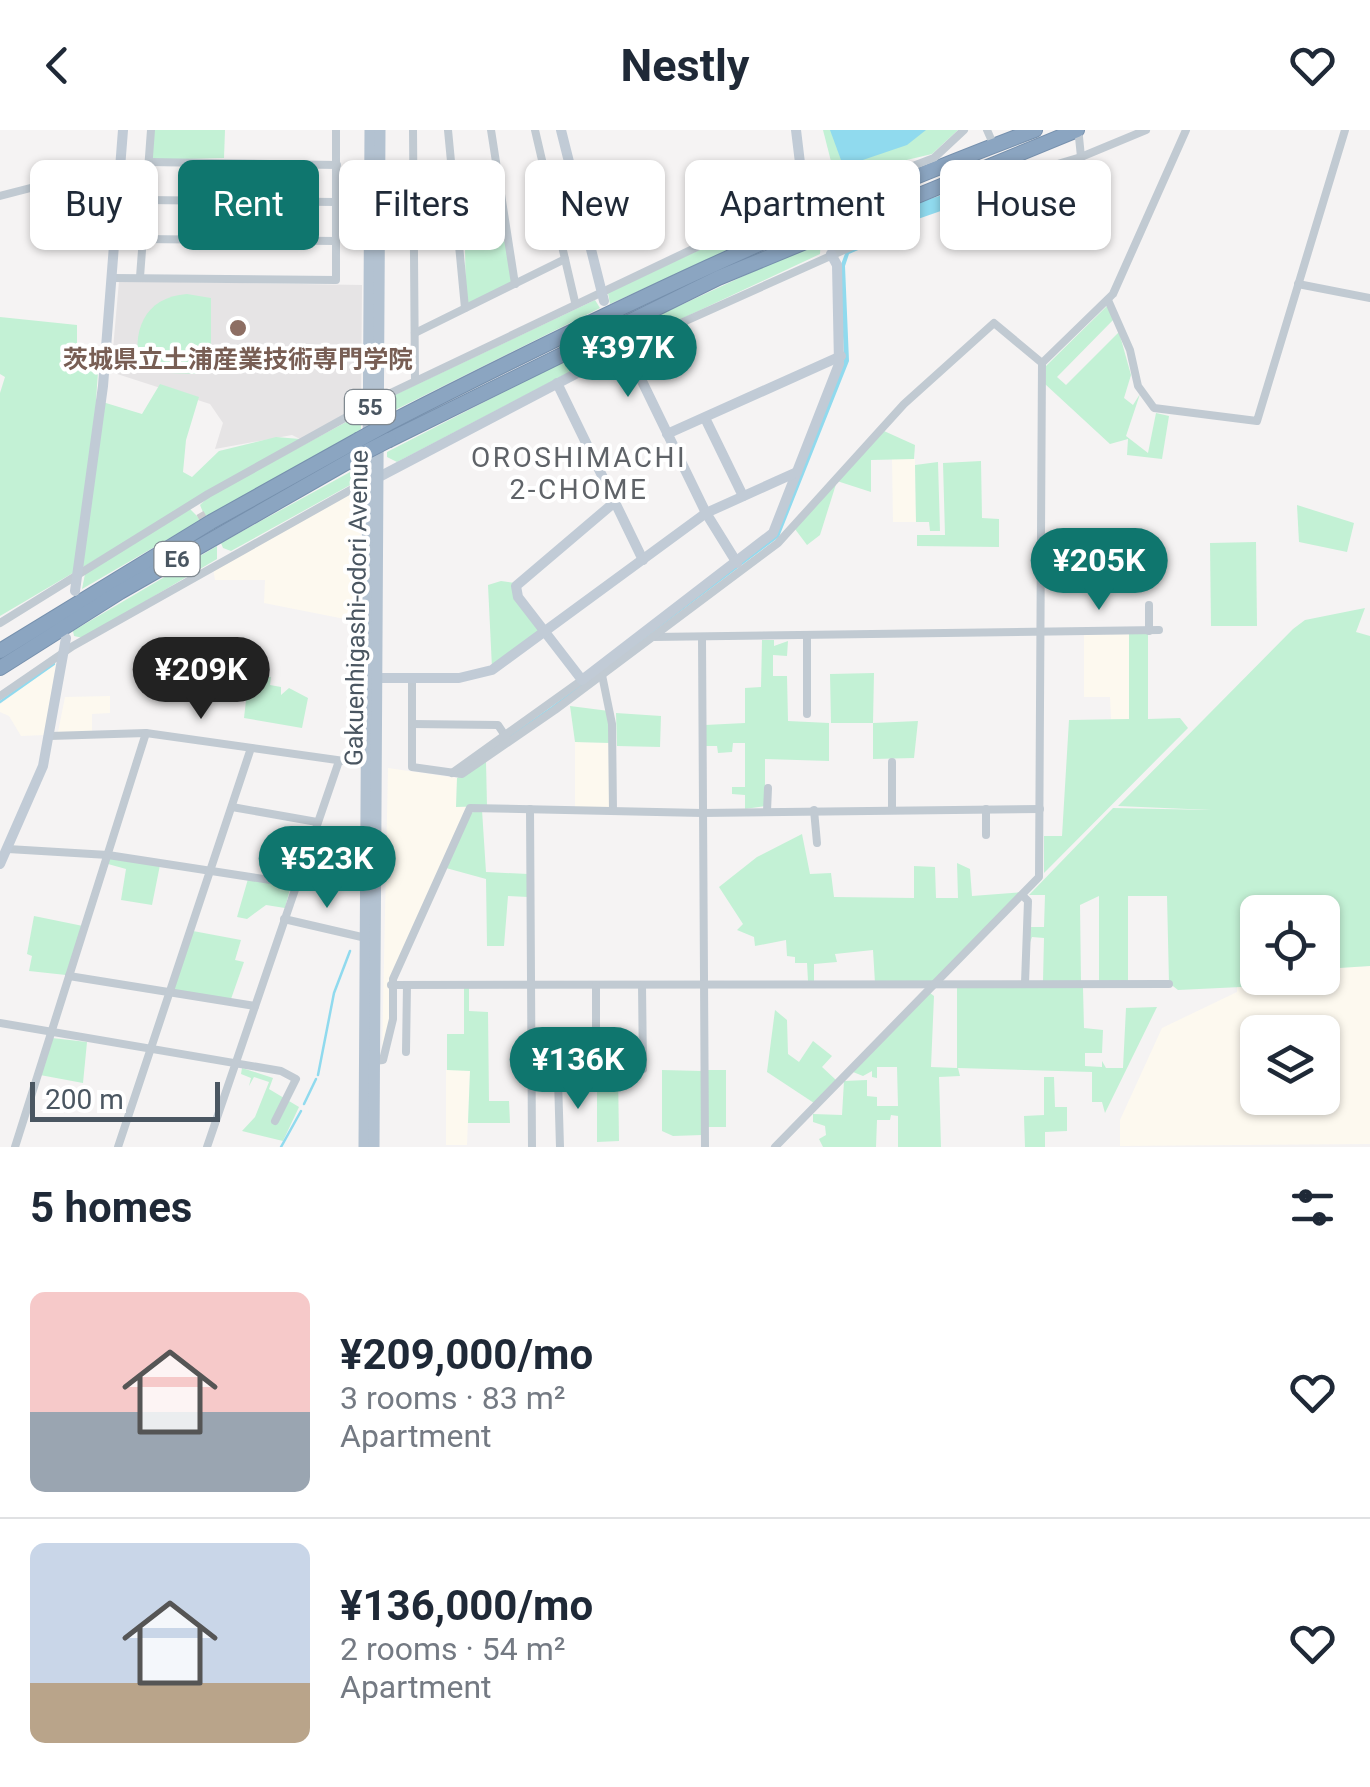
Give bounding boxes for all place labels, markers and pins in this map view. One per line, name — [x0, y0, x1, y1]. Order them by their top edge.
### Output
pin: ¥397K — [558, 315, 698, 400]
marker: 茨城県立土浦産業技術専門学院 — [227, 317, 249, 339]
place label: 茨城県立土浦産業技術専門学院 — [63, 345, 413, 374]
pin: ¥205K — [1029, 528, 1169, 613]
pin: ¥209K — [131, 637, 271, 722]
pin: ¥523K — [257, 826, 397, 911]
pin: ¥136K — [508, 1027, 648, 1112]

